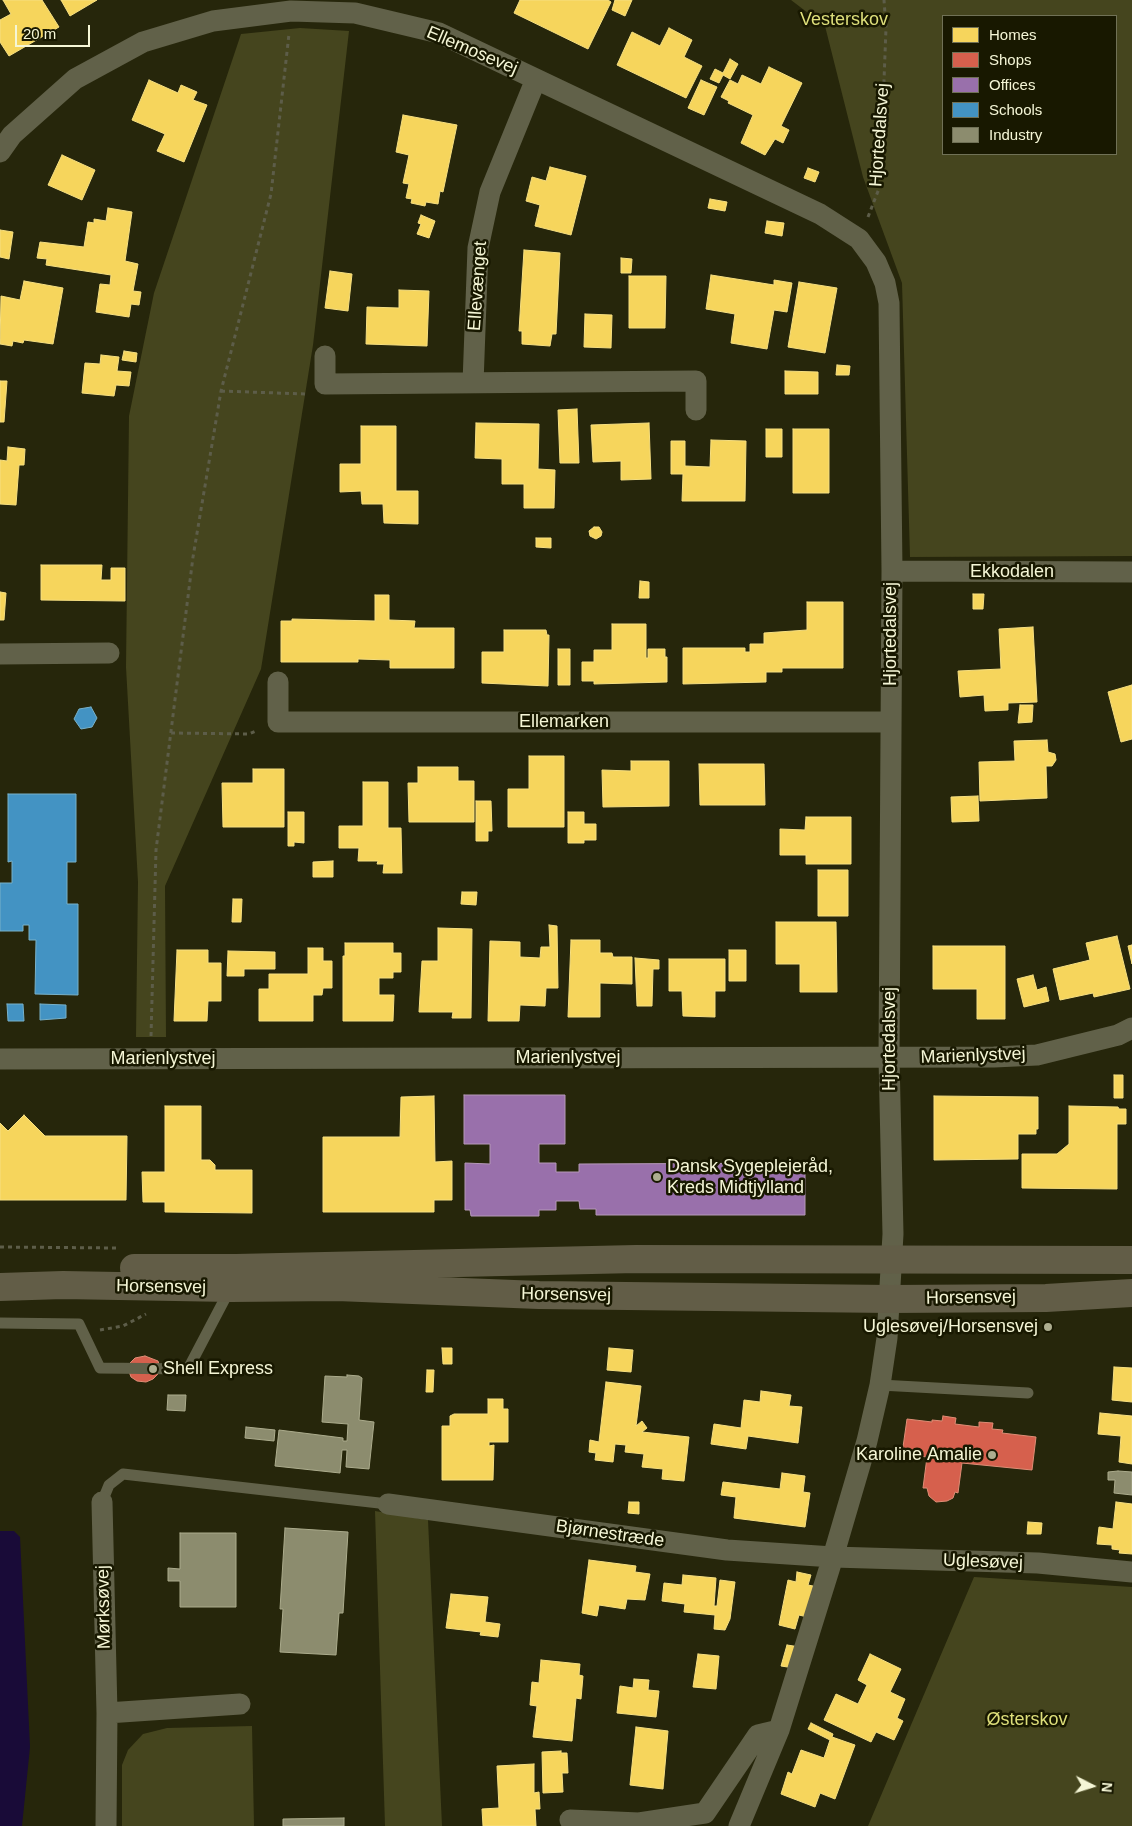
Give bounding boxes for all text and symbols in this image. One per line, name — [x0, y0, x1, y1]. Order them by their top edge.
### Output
park label: Vesterskov — [800, 9, 888, 31]
scale bar — [18, 15, 92, 47]
legend — [942, 15, 1117, 155]
street label: Ellemosevej — [423, 22, 521, 80]
text: 20 m — [23, 25, 56, 42]
text: Homes — [989, 26, 1037, 43]
text: Shops — [989, 51, 1032, 68]
text: Offices — [989, 76, 1035, 93]
street label: Hjortedalsvej — [866, 82, 894, 188]
text: Schools — [989, 101, 1042, 118]
text: Industry — [989, 126, 1042, 143]
street label: Ellevænget — [464, 240, 492, 332]
street label: Ekkodalen — [970, 561, 1054, 583]
street label: Hjortedalsvej — [880, 582, 902, 686]
street label: Ellemarken — [519, 711, 609, 733]
street label: Hjortedalsvej — [879, 987, 901, 1091]
street label: Marienlystvej — [920, 1043, 1026, 1069]
street label: Marienlystvej — [515, 1047, 621, 1069]
street label: Marienlystvej — [110, 1048, 216, 1070]
place label: Dansk Sygeplejeråd, Kreds Midtjylland — [667, 1156, 833, 1198]
marker: Dansk Sygeplejeråd, Kreds Midtjylland — [651, 1171, 663, 1183]
street label: Horsensvej — [116, 1275, 206, 1299]
street label: Horsensvej — [521, 1283, 611, 1307]
street label: Horsensvej — [926, 1286, 1016, 1310]
place label: Uglesøvej/Horsensvej — [863, 1316, 1038, 1338]
marker: Uglesøvej/Horsensvej — [1042, 1321, 1054, 1333]
place label: Shell Express — [163, 1358, 273, 1380]
marker: Shell Express — [147, 1363, 159, 1375]
place label: Karoline Amalie — [856, 1444, 982, 1466]
marker: Karoline Amalie — [986, 1449, 998, 1461]
street label: Bjørnestræde — [555, 1516, 665, 1552]
street label: Uglesøvej — [943, 1550, 1023, 1574]
street label: Mørksøvej — [92, 1565, 116, 1649]
park label: Østerskov — [986, 1709, 1068, 1731]
north arrow — [1067, 1761, 1117, 1811]
text: N — [1099, 1782, 1115, 1793]

